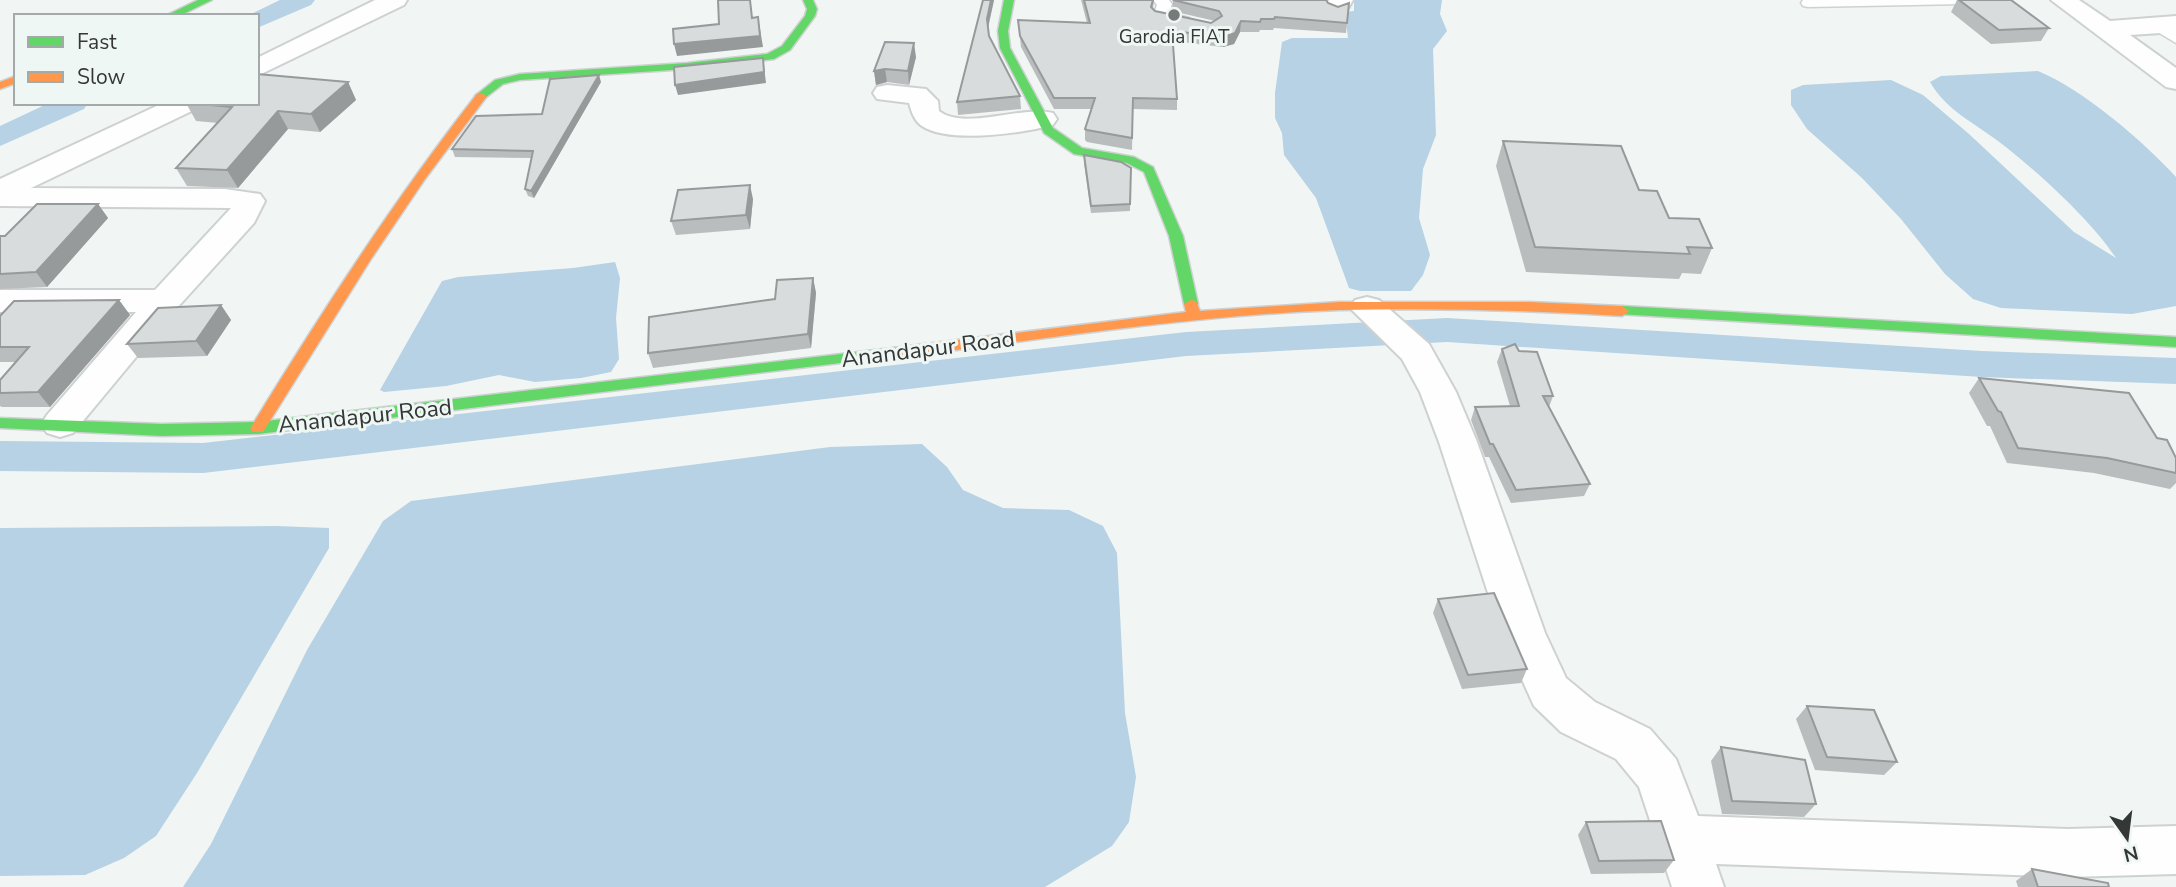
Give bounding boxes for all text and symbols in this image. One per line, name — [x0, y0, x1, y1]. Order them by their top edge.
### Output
marker: Garodia FIAT — [1166, 7, 1182, 23]
legend — [14, 14, 259, 105]
place label: Garodia FIAT — [1119, 24, 1230, 50]
text: Fast — [77, 28, 117, 56]
text: Slow — [77, 63, 126, 91]
street label: Anandapur Road — [839, 323, 1017, 375]
street label: Anandapur Road — [277, 391, 453, 441]
north arrow — [2092, 803, 2162, 873]
text: N — [2121, 839, 2141, 868]

